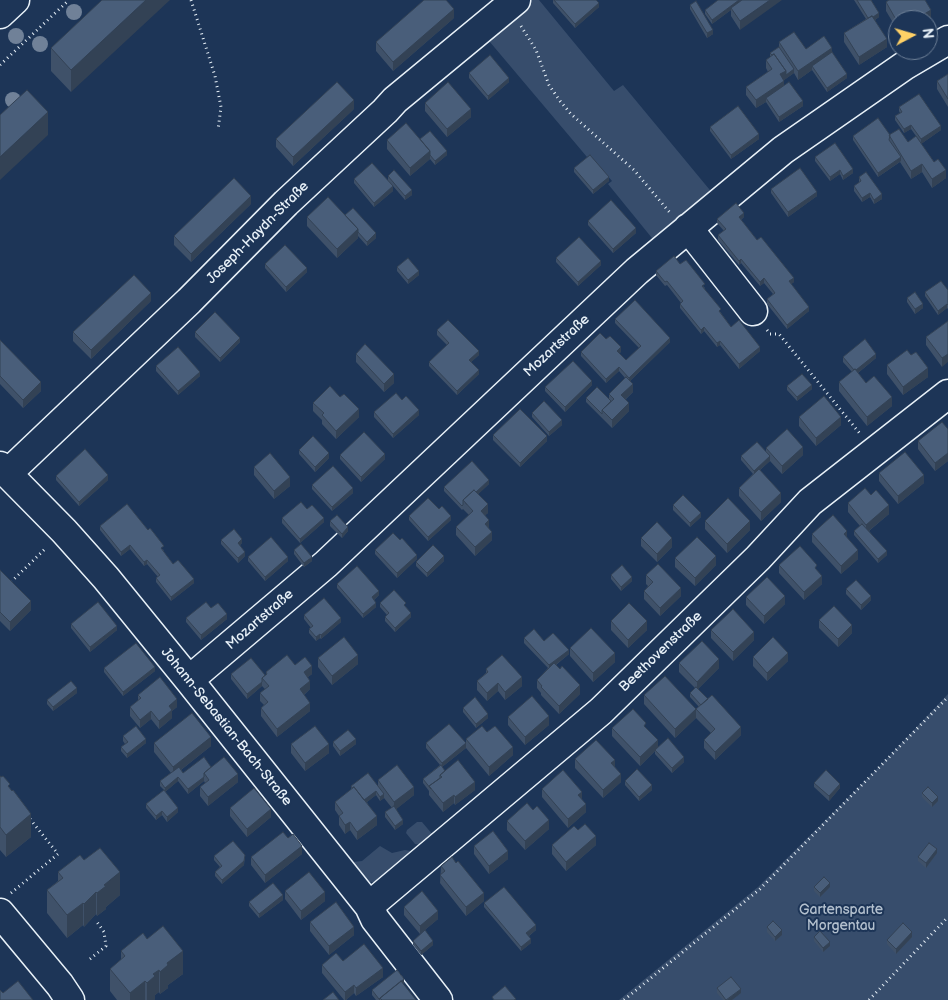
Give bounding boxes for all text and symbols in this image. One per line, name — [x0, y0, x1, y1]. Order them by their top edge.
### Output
north arrow — [888, 10, 938, 60]
text: N — [918, 27, 936, 40]
street label: Joseph-Haydn-Straße — [203, 178, 313, 288]
street label: Mozartstraße — [521, 311, 593, 381]
street label: Mozartstraße — [223, 586, 297, 654]
street label: Beethovenstraße — [616, 608, 706, 696]
street label: Johann-Sebastian-Bach-Straße — [157, 644, 295, 810]
park label: Gartensparte Morgentau — [799, 902, 883, 934]

